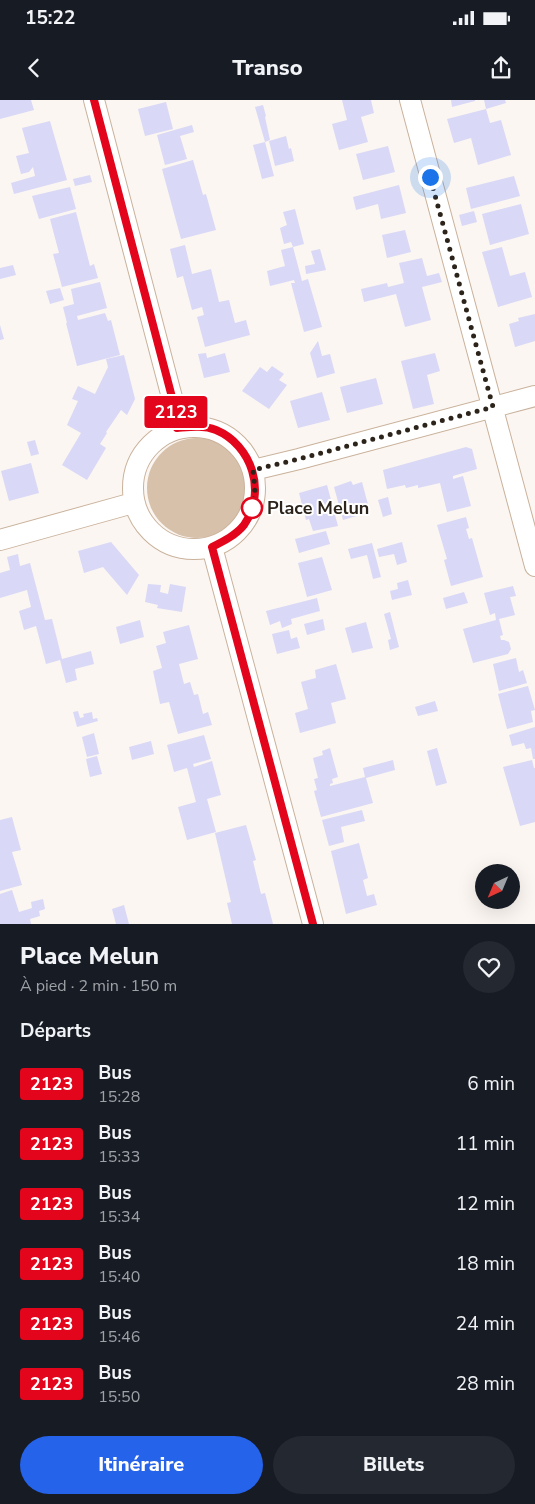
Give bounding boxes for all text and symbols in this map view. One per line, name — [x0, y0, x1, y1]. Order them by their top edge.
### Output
text: 15:22 — [25, 5, 75, 31]
text: Transo — [232, 53, 303, 83]
icon: back — [20, 54, 48, 82]
icon: share — [487, 54, 515, 82]
your location — [418, 165, 443, 190]
line badge: 2123 — [141, 396, 211, 428]
text: 2123 — [154, 400, 198, 424]
place label: Place Melun — [267, 496, 369, 520]
marker: Place Melun — [241, 497, 263, 519]
north arrow — [475, 864, 520, 909]
map controls — [475, 864, 520, 909]
text: Place Melun — [20, 940, 159, 972]
button: heart — [463, 941, 515, 993]
text: À pied · 2 min · 150 m — [20, 975, 177, 997]
text: Départs — [20, 1018, 91, 1044]
text: Bus — [98, 1060, 132, 1086]
text: 6 min — [467, 1071, 515, 1097]
text: 2123 — [30, 1072, 73, 1096]
text: 15:28 — [98, 1086, 140, 1108]
text: Bus — [98, 1120, 132, 1146]
text: 11 min — [456, 1131, 515, 1157]
text: 2123 — [30, 1132, 73, 1156]
text: 15:33 — [98, 1146, 140, 1168]
text: Bus — [98, 1180, 132, 1206]
text: 12 min — [456, 1191, 515, 1217]
text: 2123 — [30, 1192, 73, 1216]
text: 15:34 — [98, 1206, 140, 1228]
text: Bus — [98, 1240, 132, 1266]
text: 18 min — [456, 1251, 515, 1277]
text: 2123 — [30, 1252, 73, 1276]
text: 15:40 — [98, 1266, 140, 1288]
text: Bus — [98, 1300, 132, 1326]
text: 24 min — [456, 1311, 515, 1337]
text: 2123 — [30, 1312, 73, 1336]
text: 15:46 — [98, 1326, 140, 1348]
text: Bus — [98, 1360, 132, 1386]
text: 28 min — [456, 1371, 515, 1397]
text: 2123 — [30, 1372, 73, 1396]
text: 15:50 — [98, 1386, 140, 1408]
button: Itinéraire — [20, 1436, 263, 1494]
button: Billets — [273, 1436, 515, 1494]

